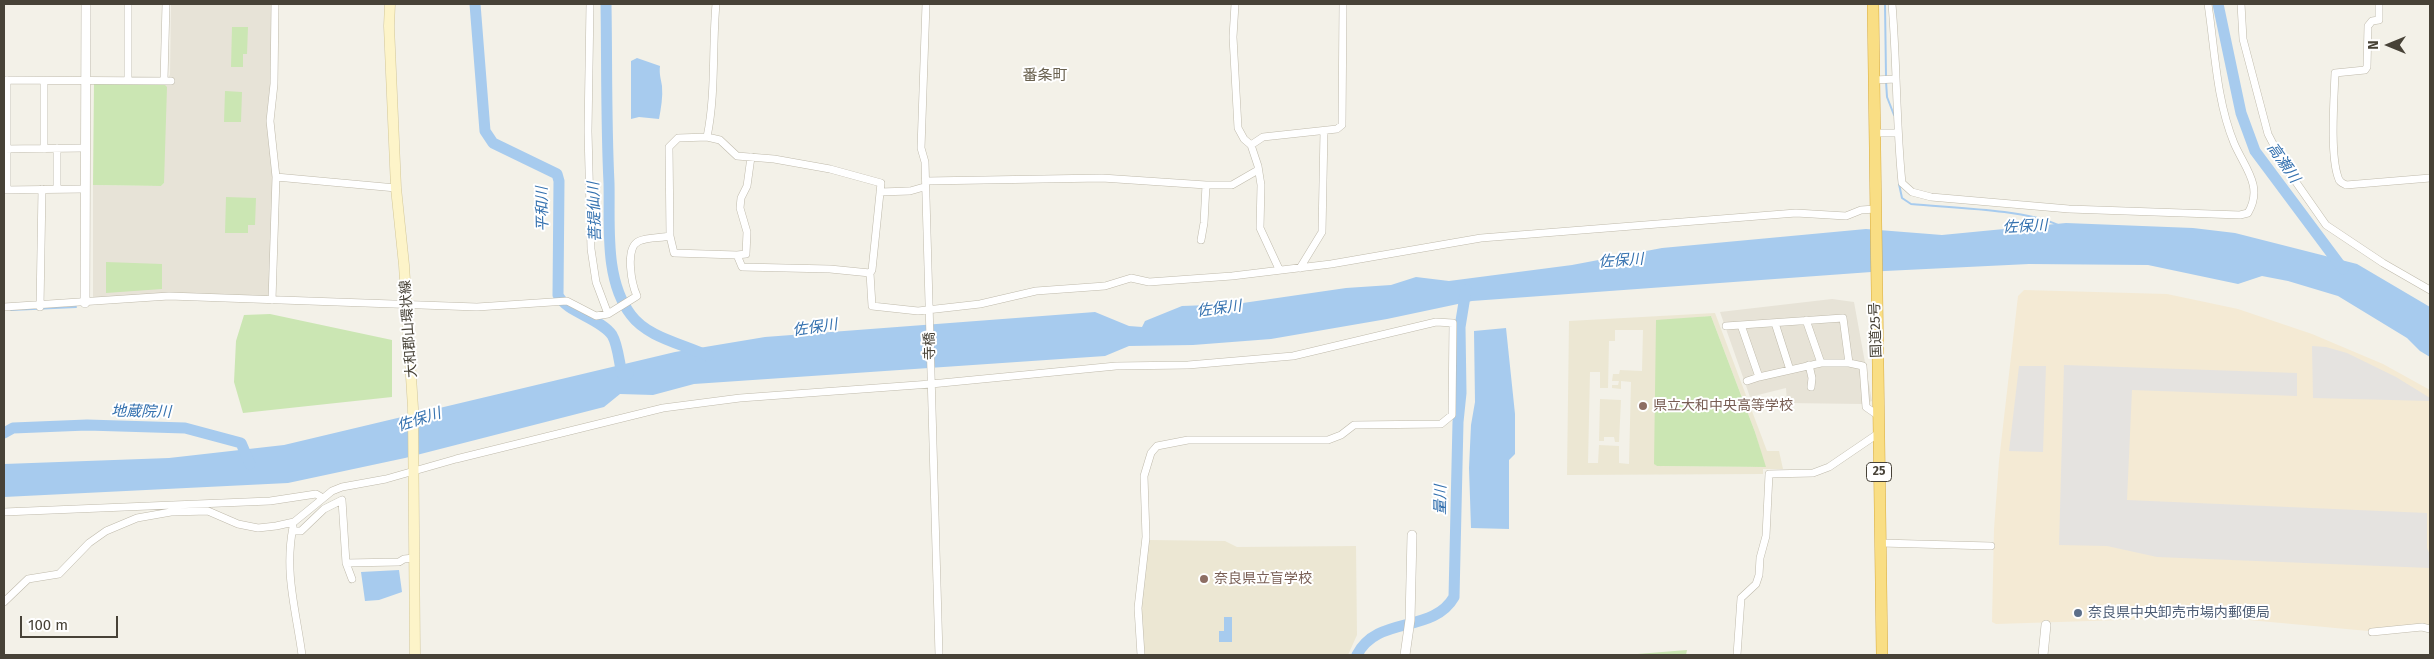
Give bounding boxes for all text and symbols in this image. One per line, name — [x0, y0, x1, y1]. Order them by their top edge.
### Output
north arrow — [2364, 20, 2414, 70]
text: N — [2365, 40, 2382, 50]
district label: 番条町 — [1023, 67, 1067, 85]
water label: 高瀬川 — [2263, 139, 2303, 187]
water label: 菩提仙川 — [585, 182, 605, 242]
water label: 平和川 — [534, 186, 552, 232]
water label: 佐保川 — [2002, 217, 2048, 237]
water label: 佐保川 — [1598, 250, 1644, 272]
street label: 大和郡山環状線 — [397, 280, 421, 378]
water label: 佐保川 — [1196, 297, 1242, 321]
street label: 国道25号 — [1867, 302, 1885, 358]
water label: 佐保川 — [791, 316, 839, 340]
street label: 寺橋 — [921, 332, 939, 360]
place label: 県立大和中央高等学校 — [1653, 398, 1793, 414]
marker: 県立大和中央高等学校 — [1637, 400, 1649, 412]
water label: 地蔵院川 — [111, 402, 171, 422]
water label: 佐保川 — [395, 404, 443, 436]
road number: 25 — [1866, 462, 1892, 482]
water label: 量川 — [1432, 485, 1450, 515]
place label: 奈良県立盲学校 — [1214, 571, 1312, 587]
marker: 奈良県立盲学校 — [1198, 573, 1210, 585]
place label: 奈良県中央卸売市場内郵便局 — [2088, 605, 2270, 621]
scale bar — [22, 606, 120, 638]
marker: 奈良県中央卸売市場内郵便局 — [2072, 607, 2084, 619]
text: 100 m — [28, 616, 68, 634]

